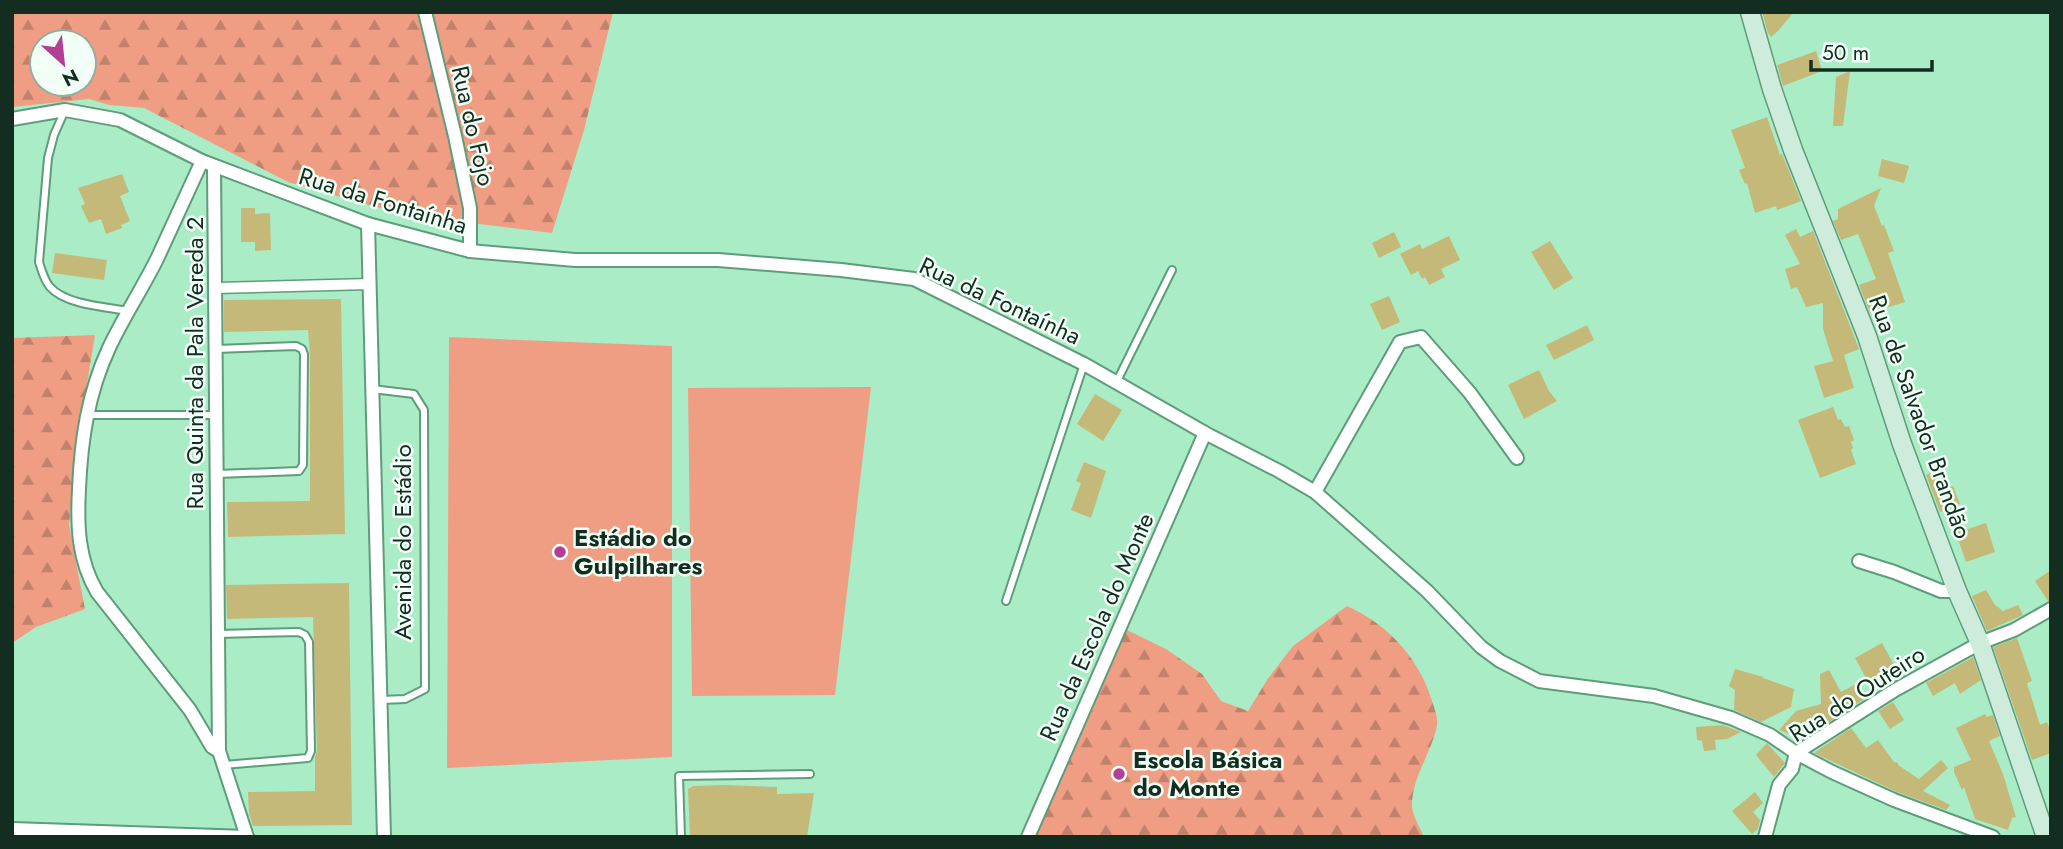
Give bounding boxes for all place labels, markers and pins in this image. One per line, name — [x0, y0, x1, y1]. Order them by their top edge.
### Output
place label: Estádio do Gulpilhares — [574, 520, 703, 583]
marker: Estádio do Gulpilhares — [552, 544, 568, 560]
place label: Escola Básica do Monte — [1133, 742, 1282, 805]
marker: Escola Básica do Monte — [1111, 766, 1127, 782]

